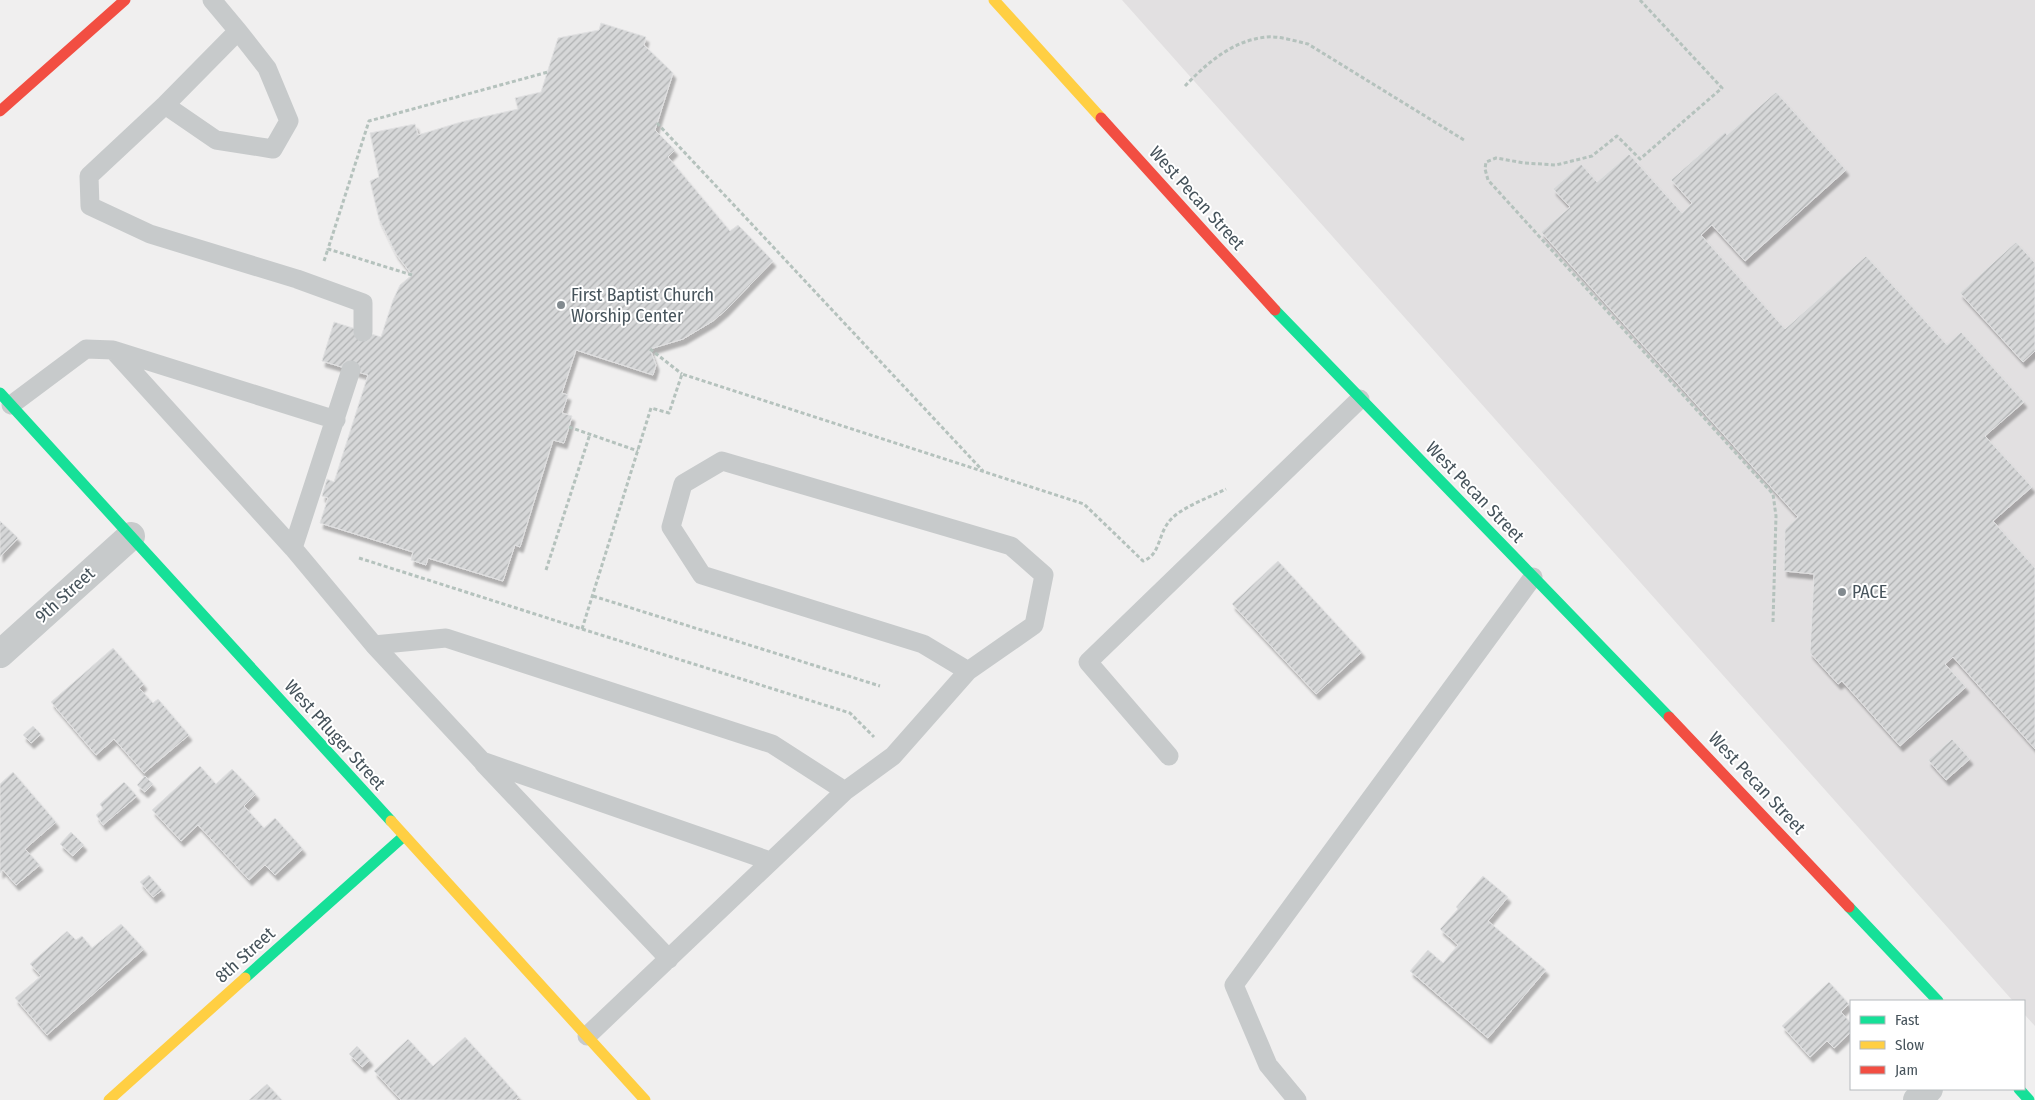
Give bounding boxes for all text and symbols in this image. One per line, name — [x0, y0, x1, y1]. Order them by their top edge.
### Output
street label: West Pecan Street — [1145, 142, 1249, 255]
place label: First Baptist Church Worship Center — [571, 284, 714, 327]
marker: First Baptist Church Worship Center — [555, 299, 567, 311]
street label: West Pecan Street — [1421, 437, 1529, 547]
street label: 9th Street — [31, 562, 99, 627]
place label: PACE — [1852, 581, 1887, 603]
marker: PACE — [1836, 586, 1848, 598]
street label: West Pfluger Street — [280, 675, 390, 795]
street label: West Pecan Street — [1704, 727, 1810, 839]
street label: 8th Street — [211, 922, 280, 988]
legend — [1850, 1000, 2025, 1090]
text: Fast — [1895, 1011, 1919, 1029]
text: Slow — [1895, 1036, 1924, 1054]
text: Jam — [1895, 1061, 1918, 1079]

